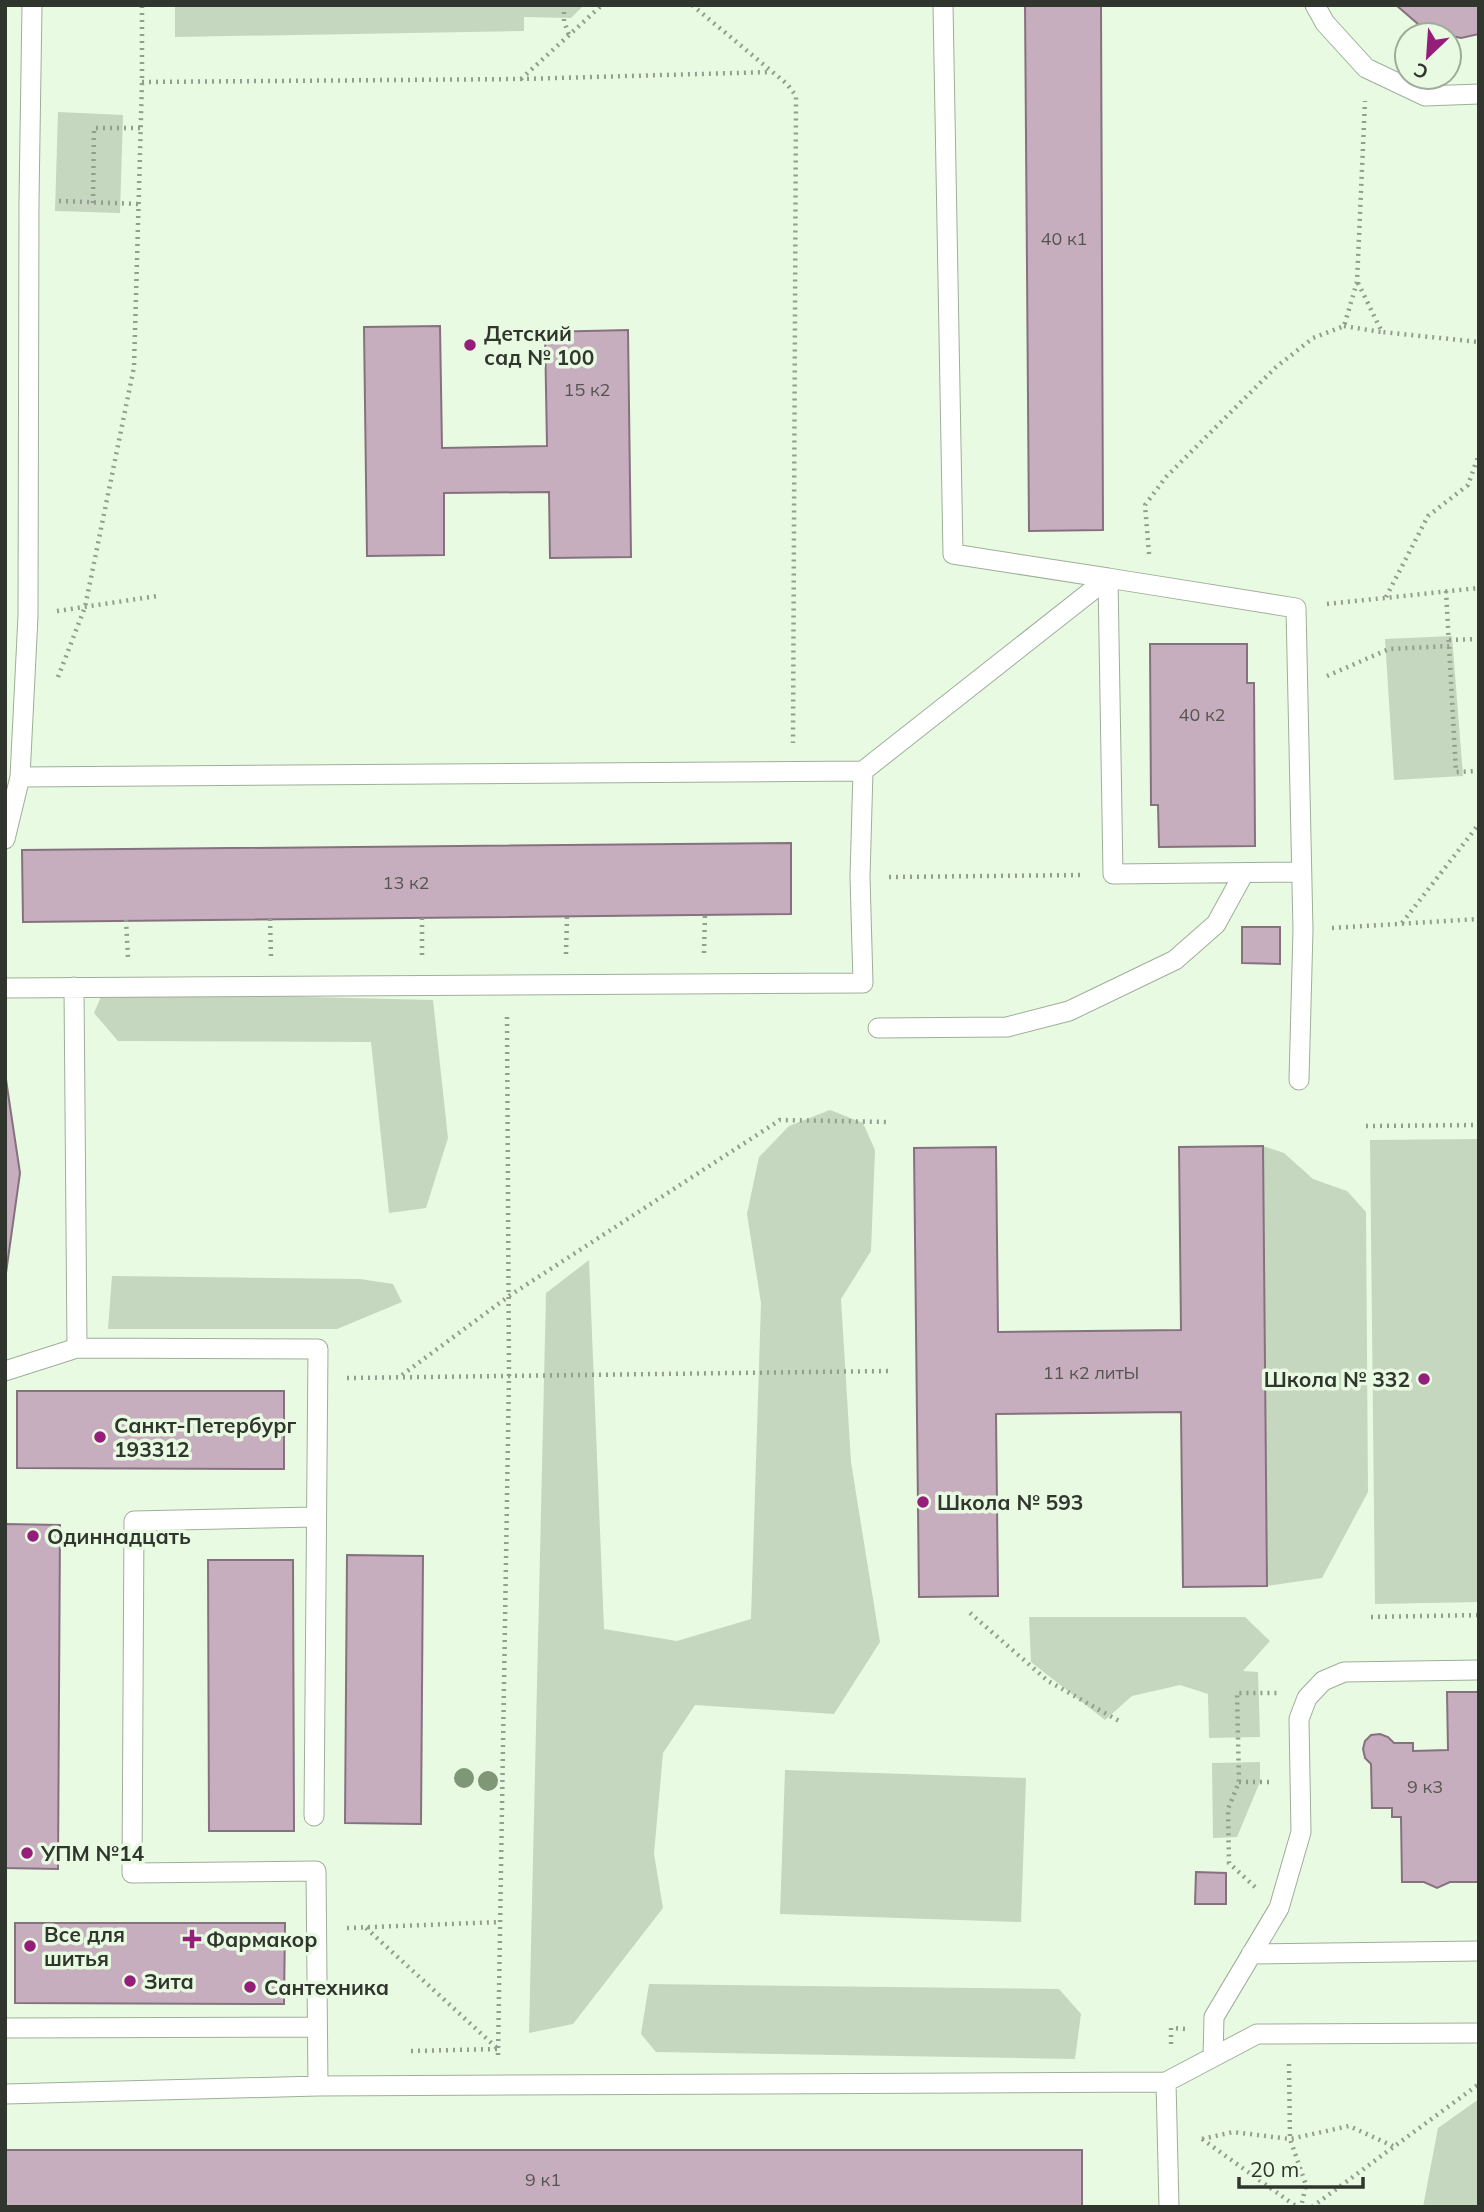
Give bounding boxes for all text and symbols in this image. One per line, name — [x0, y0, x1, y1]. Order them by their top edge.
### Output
north arrow — [1393, 21, 1463, 91]
text: С — [1410, 58, 1432, 85]
house number: 40 к1 — [1041, 227, 1087, 250]
place label: Детский сад № 100 — [484, 320, 594, 370]
marker: Детский сад № 100 — [462, 337, 478, 353]
house number: 15 к2 — [564, 378, 610, 401]
house number: 40 к2 — [1179, 703, 1225, 726]
house number: 13 к2 — [383, 871, 429, 894]
house number: 11 к2 литЫ — [1043, 1361, 1139, 1384]
place label: Школа № 332 — [1264, 1366, 1410, 1392]
marker: Школа № 332 — [1416, 1371, 1432, 1387]
place label: Санкт-Петербург 193312 — [114, 1412, 297, 1462]
marker: Санкт-Петербург 193312 — [92, 1429, 108, 1445]
place label: Школа № 593 — [937, 1489, 1083, 1515]
marker: Школа № 593 — [915, 1494, 931, 1510]
place label: Одиннадцать — [47, 1523, 191, 1549]
marker: Одиннадцать — [25, 1528, 41, 1544]
house number: 9 к3 — [1407, 1775, 1443, 1798]
place label: УПМ №14 — [40, 1840, 145, 1866]
marker: УПМ №14 — [19, 1845, 35, 1861]
place label: Все для шитья — [44, 1921, 125, 1971]
place label: Фармакор — [206, 1926, 318, 1952]
marker: Фармакор — [184, 1931, 200, 1947]
marker: Все для шитья — [22, 1938, 38, 1954]
place label: Зита — [144, 1968, 194, 1994]
marker: Зита — [122, 1973, 138, 1989]
place label: Сантехника — [264, 1974, 389, 2000]
marker: Сантехника — [242, 1979, 258, 1995]
scale bar — [1239, 2146, 1363, 2190]
text: 20 m — [1250, 2156, 1299, 2182]
house number: 9 к1 — [525, 2168, 561, 2191]

